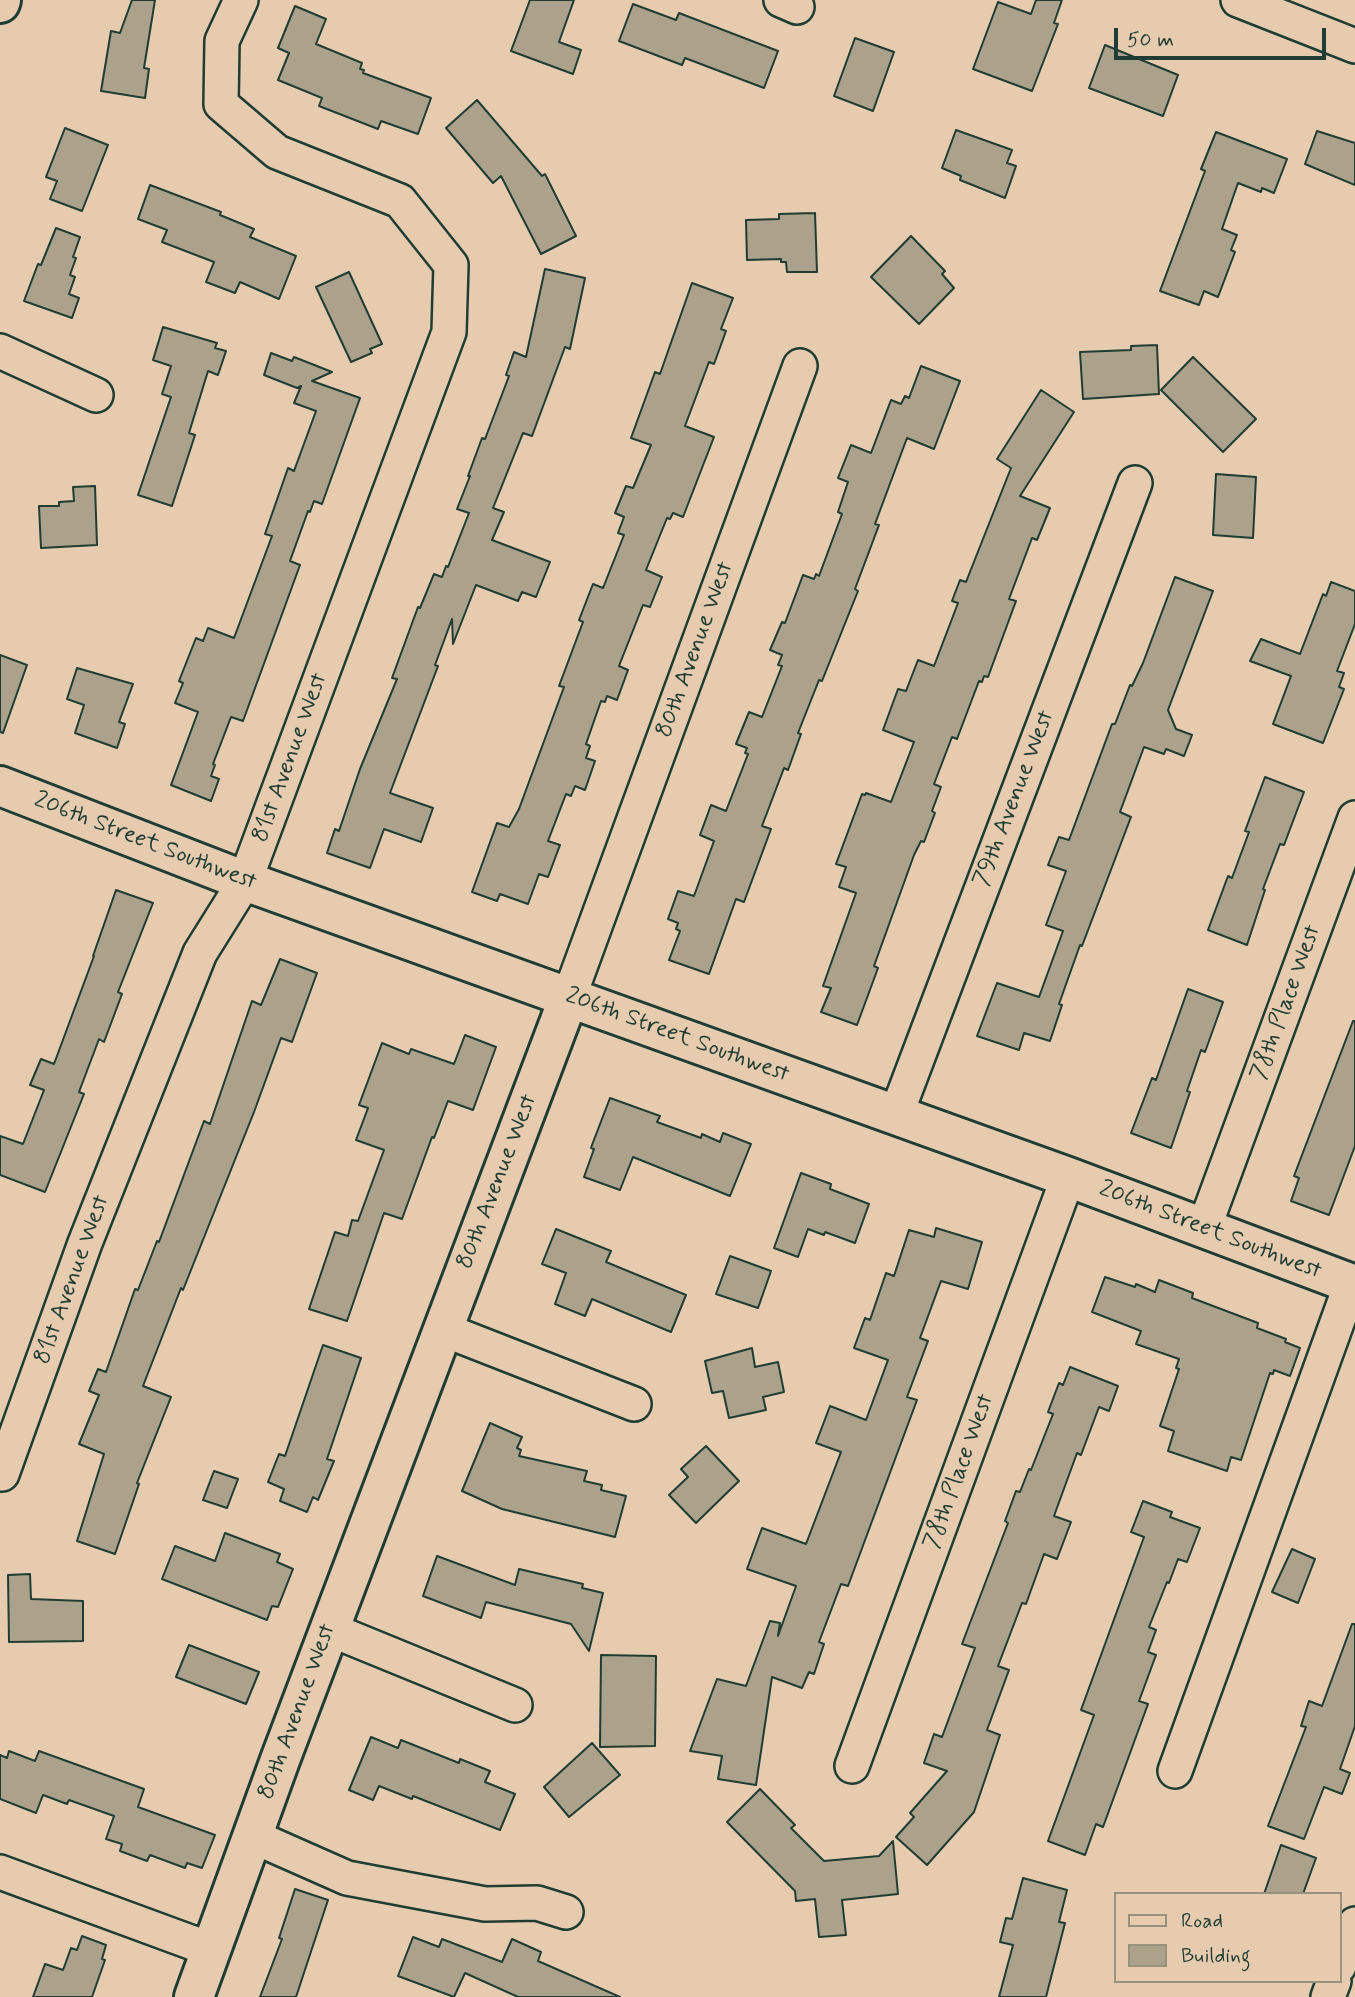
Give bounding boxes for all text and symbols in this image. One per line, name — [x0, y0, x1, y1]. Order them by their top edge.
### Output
scale bar — [1117, 14, 1329, 58]
text: 50 m — [1127, 26, 1174, 54]
street label: 80th Avenue West — [651, 558, 741, 742]
street label: 81st Avenue West — [247, 670, 335, 846]
street label: 79th Avenue West — [968, 707, 1062, 891]
street label: 206th Street Southwest — [30, 786, 260, 898]
street label: 78th Place West — [1246, 922, 1328, 1084]
street label: 206th Street Southwest — [561, 982, 793, 1090]
street label: 80th Avenue West — [451, 1091, 545, 1273]
street label: 206th Street Southwest — [1095, 1175, 1325, 1287]
street label: 81st Avenue West — [29, 1192, 117, 1368]
street label: 78th Place West — [919, 1391, 1001, 1553]
street label: 80th Avenue West — [253, 1620, 343, 1804]
legend — [1114, 1892, 1341, 1983]
text: Road — [1181, 1907, 1223, 1935]
text: Building — [1181, 1942, 1251, 1970]

